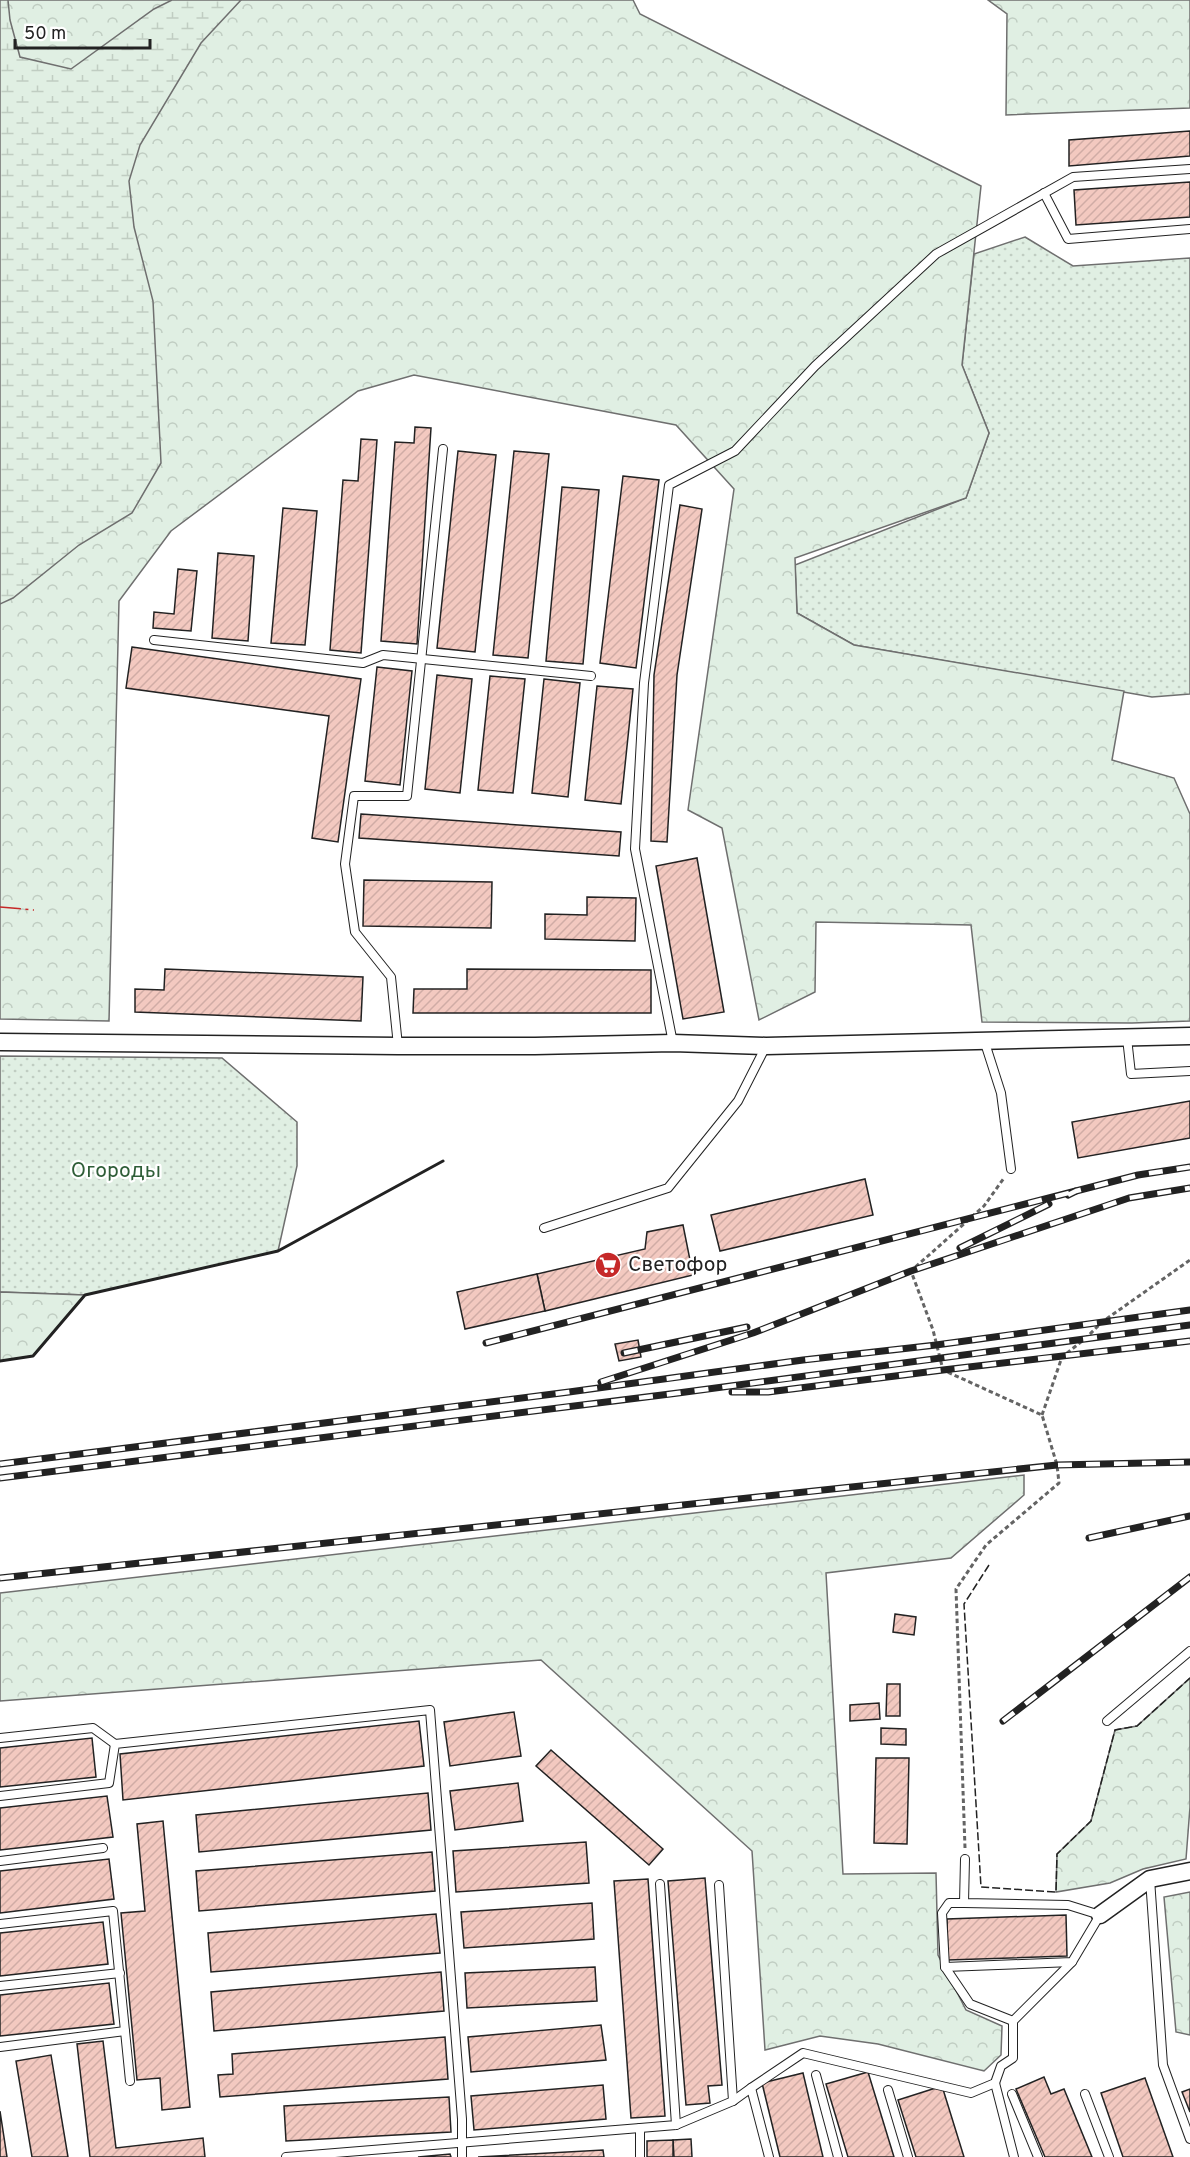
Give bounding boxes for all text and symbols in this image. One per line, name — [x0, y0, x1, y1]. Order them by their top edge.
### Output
scale bar — [15, 12, 150, 50]
text: 50 m — [24, 23, 66, 46]
park label: Огороды — [71, 1158, 161, 1185]
supermarket icon: Светофор — [593, 1250, 623, 1280]
place label: Светофор — [628, 1252, 727, 1279]

